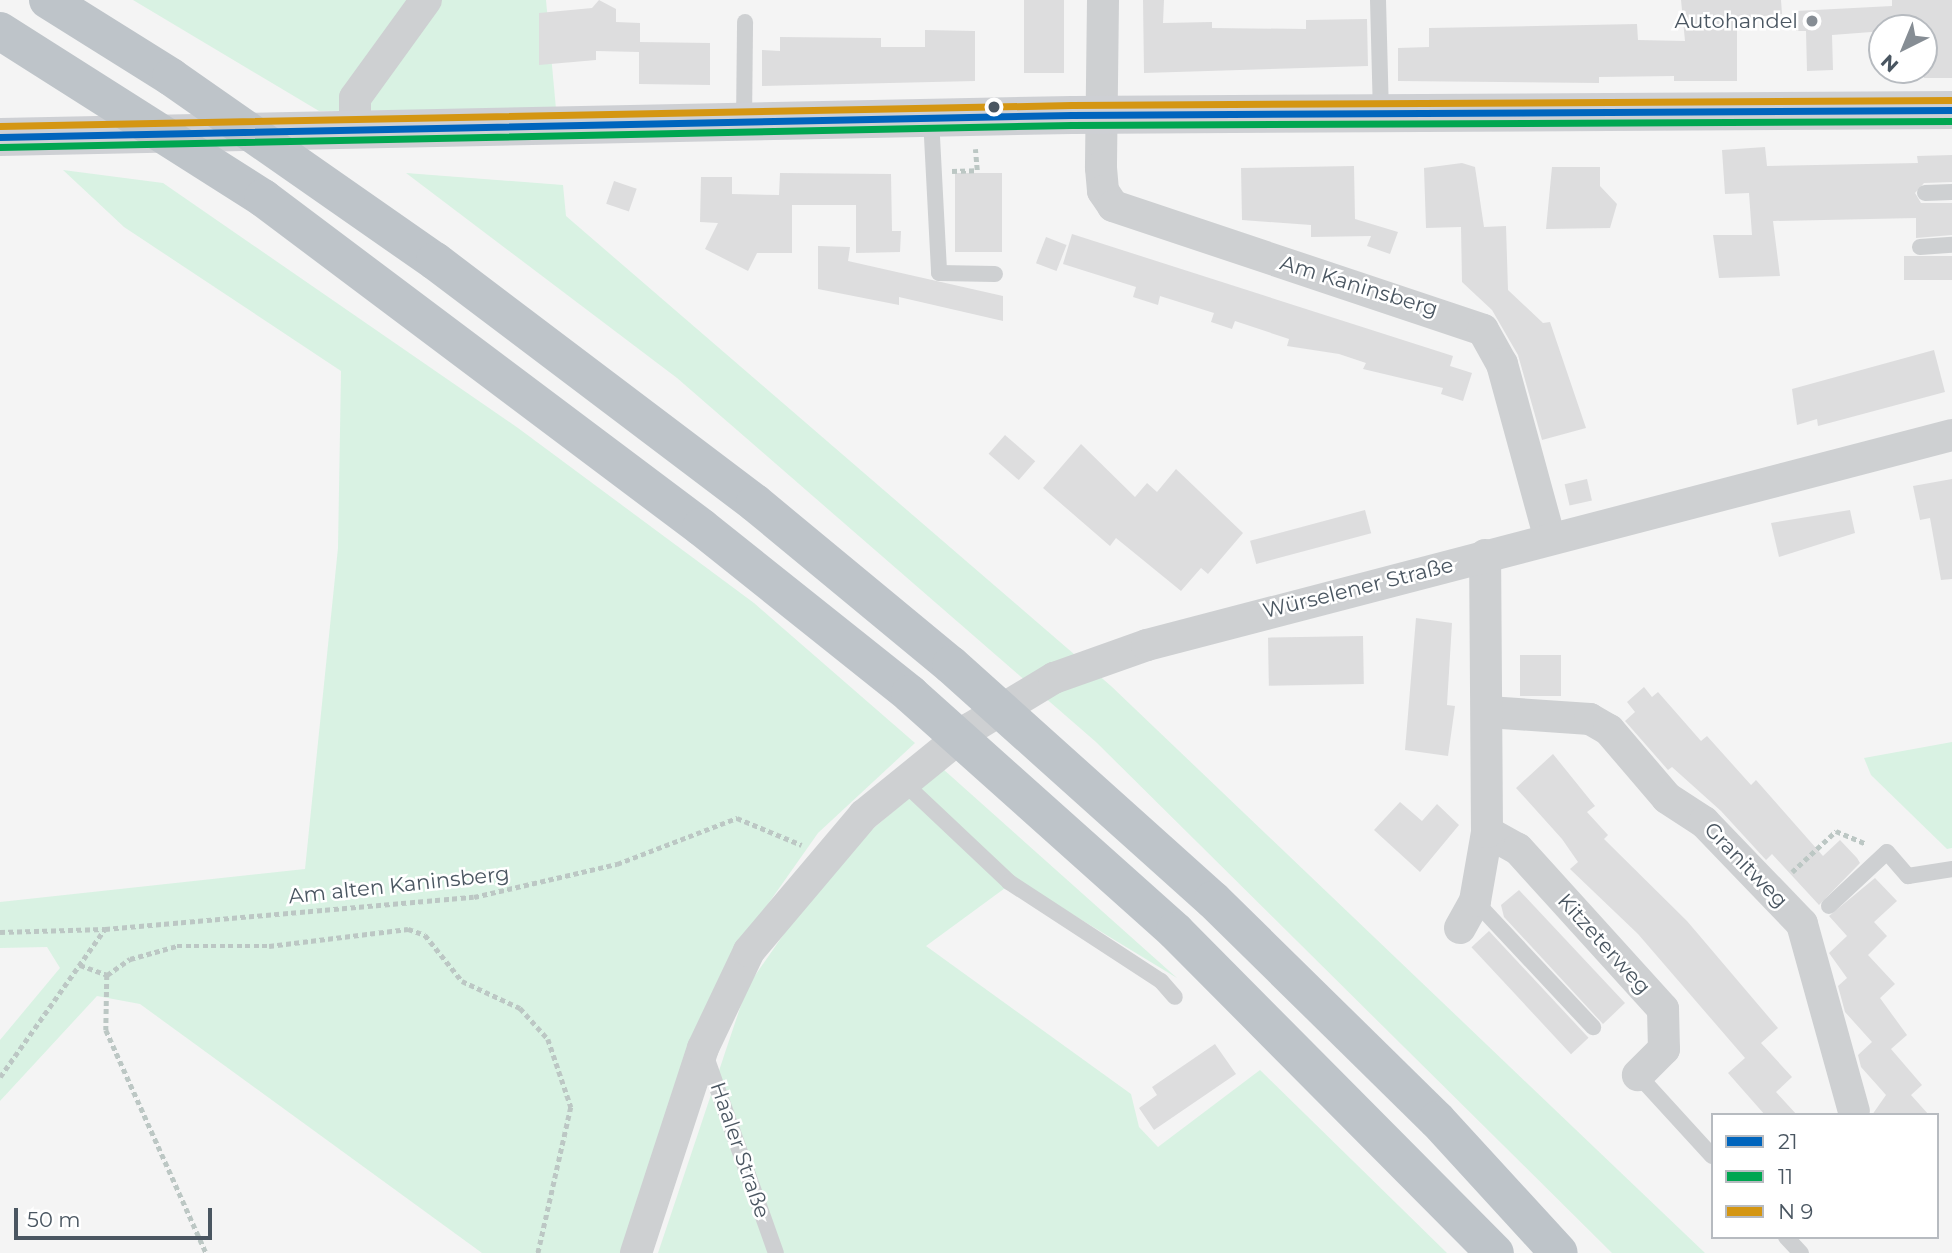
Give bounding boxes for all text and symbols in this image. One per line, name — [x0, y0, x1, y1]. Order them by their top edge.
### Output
place label: Autohandel — [1674, 8, 1798, 34]
marker: Autohandel — [1804, 13, 1820, 29]
north arrow — [1868, 14, 1938, 84]
text: N — [1876, 50, 1903, 77]
unlabelled marker — [987, 100, 1001, 114]
street label: Am Kaninsberg — [1277, 250, 1441, 322]
street label: Würselener Straße — [1260, 552, 1456, 624]
street label: Granitweg — [1699, 817, 1793, 913]
street label: Am alten Kaninsberg — [287, 861, 511, 909]
street label: Kitzeterweg — [1552, 888, 1656, 1000]
street label: Haaler Straße — [705, 1079, 775, 1221]
legend — [1710, 1113, 1938, 1239]
text: 21 — [1778, 1129, 1798, 1154]
text: 11 — [1778, 1164, 1793, 1189]
scale bar — [18, 1194, 215, 1238]
text: N 9 — [1778, 1199, 1813, 1224]
text: 50 m — [27, 1207, 81, 1232]

